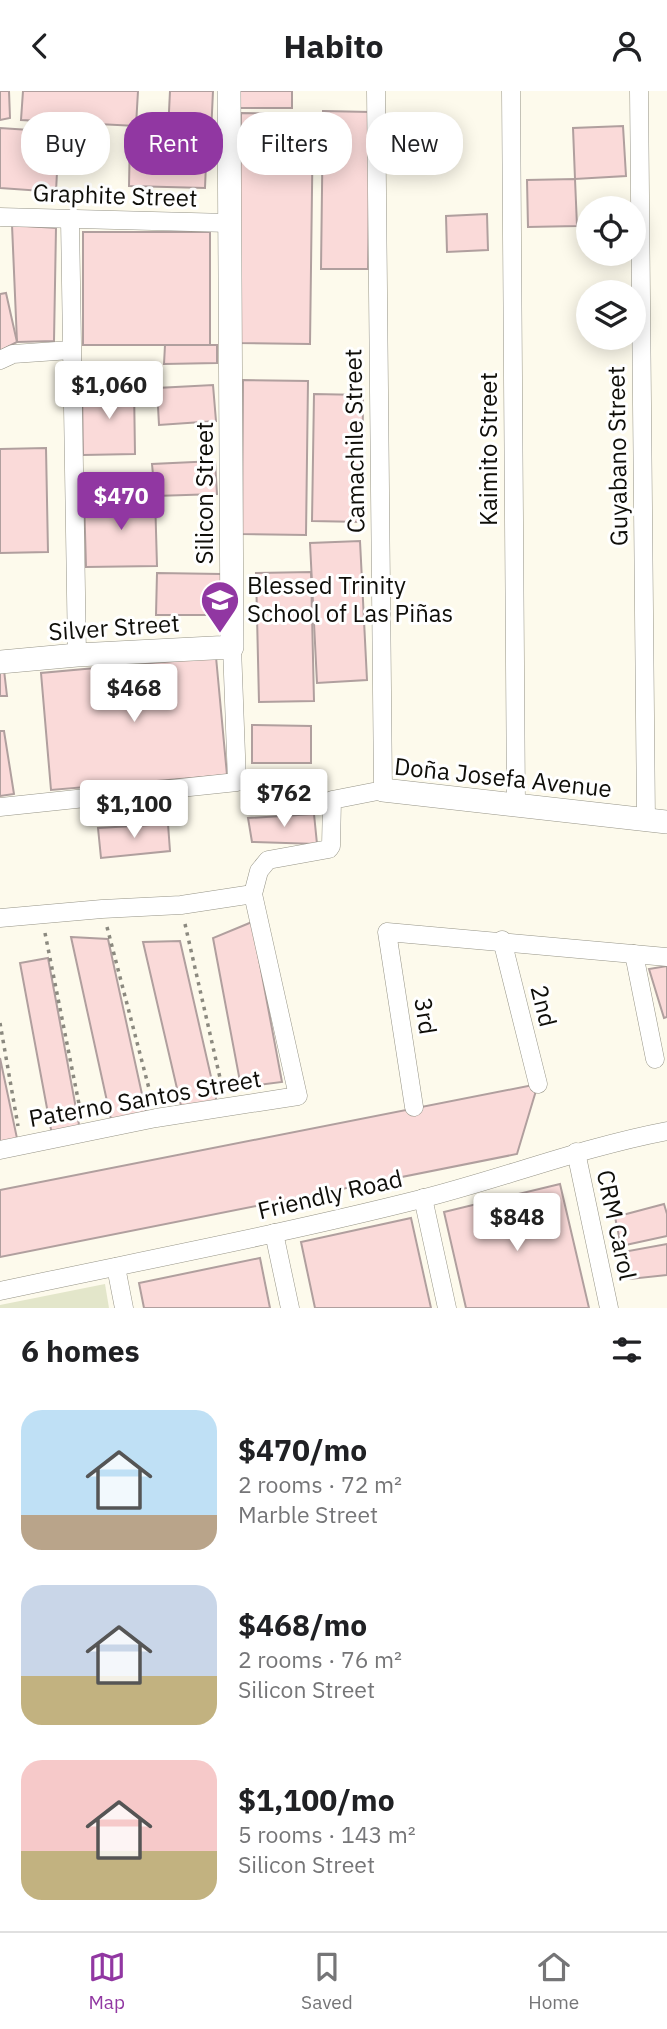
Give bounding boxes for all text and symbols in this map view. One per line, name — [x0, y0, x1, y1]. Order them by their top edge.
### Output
text: Habito — [283, 25, 384, 67]
icon: back — [21, 27, 59, 65]
icon: person — [608, 27, 646, 65]
chip: Buy — [21, 112, 110, 175]
chip: Rent — [124, 112, 223, 175]
chip: Filters — [237, 112, 352, 175]
chip: New — [366, 112, 463, 175]
street label: Graphite Street — [32, 176, 198, 214]
map controls — [576, 196, 646, 350]
button: locate — [576, 196, 646, 266]
button: layers — [576, 280, 646, 350]
street label: Camachile Street — [336, 349, 372, 533]
pin: $1,060 — [52, 361, 166, 421]
street label: Guyabano Street — [599, 366, 635, 546]
text: $1,060 — [71, 369, 147, 399]
street label: Kaimito Street — [472, 372, 504, 526]
street label: Silicon Street — [188, 422, 220, 564]
pin: $470 — [80, 473, 162, 532]
text: $470 — [93, 480, 149, 510]
place label: Blessed Trinity School of Las Piñas — [247, 569, 453, 629]
school or university icon: Blessed Trinity School of Las Piñas — [199, 579, 241, 634]
street label: Silver Street — [47, 606, 181, 648]
pin: $468 — [93, 665, 175, 724]
text: $468 — [106, 672, 162, 702]
street label: Doña Josefa Avenue — [393, 750, 613, 804]
pin: $762 — [243, 769, 325, 829]
text: $762 — [256, 777, 312, 807]
pin: $1,100 — [77, 781, 191, 840]
text: $1,100 — [96, 788, 172, 818]
street label: 2nd — [523, 982, 565, 1030]
street label: 3rd — [407, 995, 445, 1037]
street label: Paterno Santos Street — [26, 1062, 264, 1134]
street label: Friendly Road — [254, 1162, 405, 1226]
street label: CRM Carol — [590, 1167, 644, 1283]
pin: $848 — [476, 1193, 558, 1253]
text: $848 — [489, 1201, 545, 1231]
text: 6 homes — [21, 1331, 140, 1370]
icon: filters — [608, 1331, 646, 1369]
text: $470/mo — [238, 1430, 367, 1469]
icon: home — [77, 1438, 161, 1522]
text: 2 rooms · 72 m² — [238, 1469, 402, 1499]
text: Marble Street — [238, 1499, 378, 1529]
text: $468/mo — [238, 1605, 367, 1644]
icon: home — [77, 1613, 161, 1697]
text: 2 rooms · 76 m² — [238, 1644, 402, 1674]
text: Silicon Street — [238, 1674, 375, 1704]
text: $1,100/mo — [238, 1780, 395, 1819]
icon: home — [77, 1788, 161, 1872]
text: 5 rooms · 143 m² — [238, 1819, 416, 1849]
text: Silicon Street — [238, 1849, 375, 1879]
tab: Map — [88, 1948, 126, 2014]
tab: Saved — [301, 1948, 353, 2014]
tab: Home — [528, 1948, 579, 2014]

